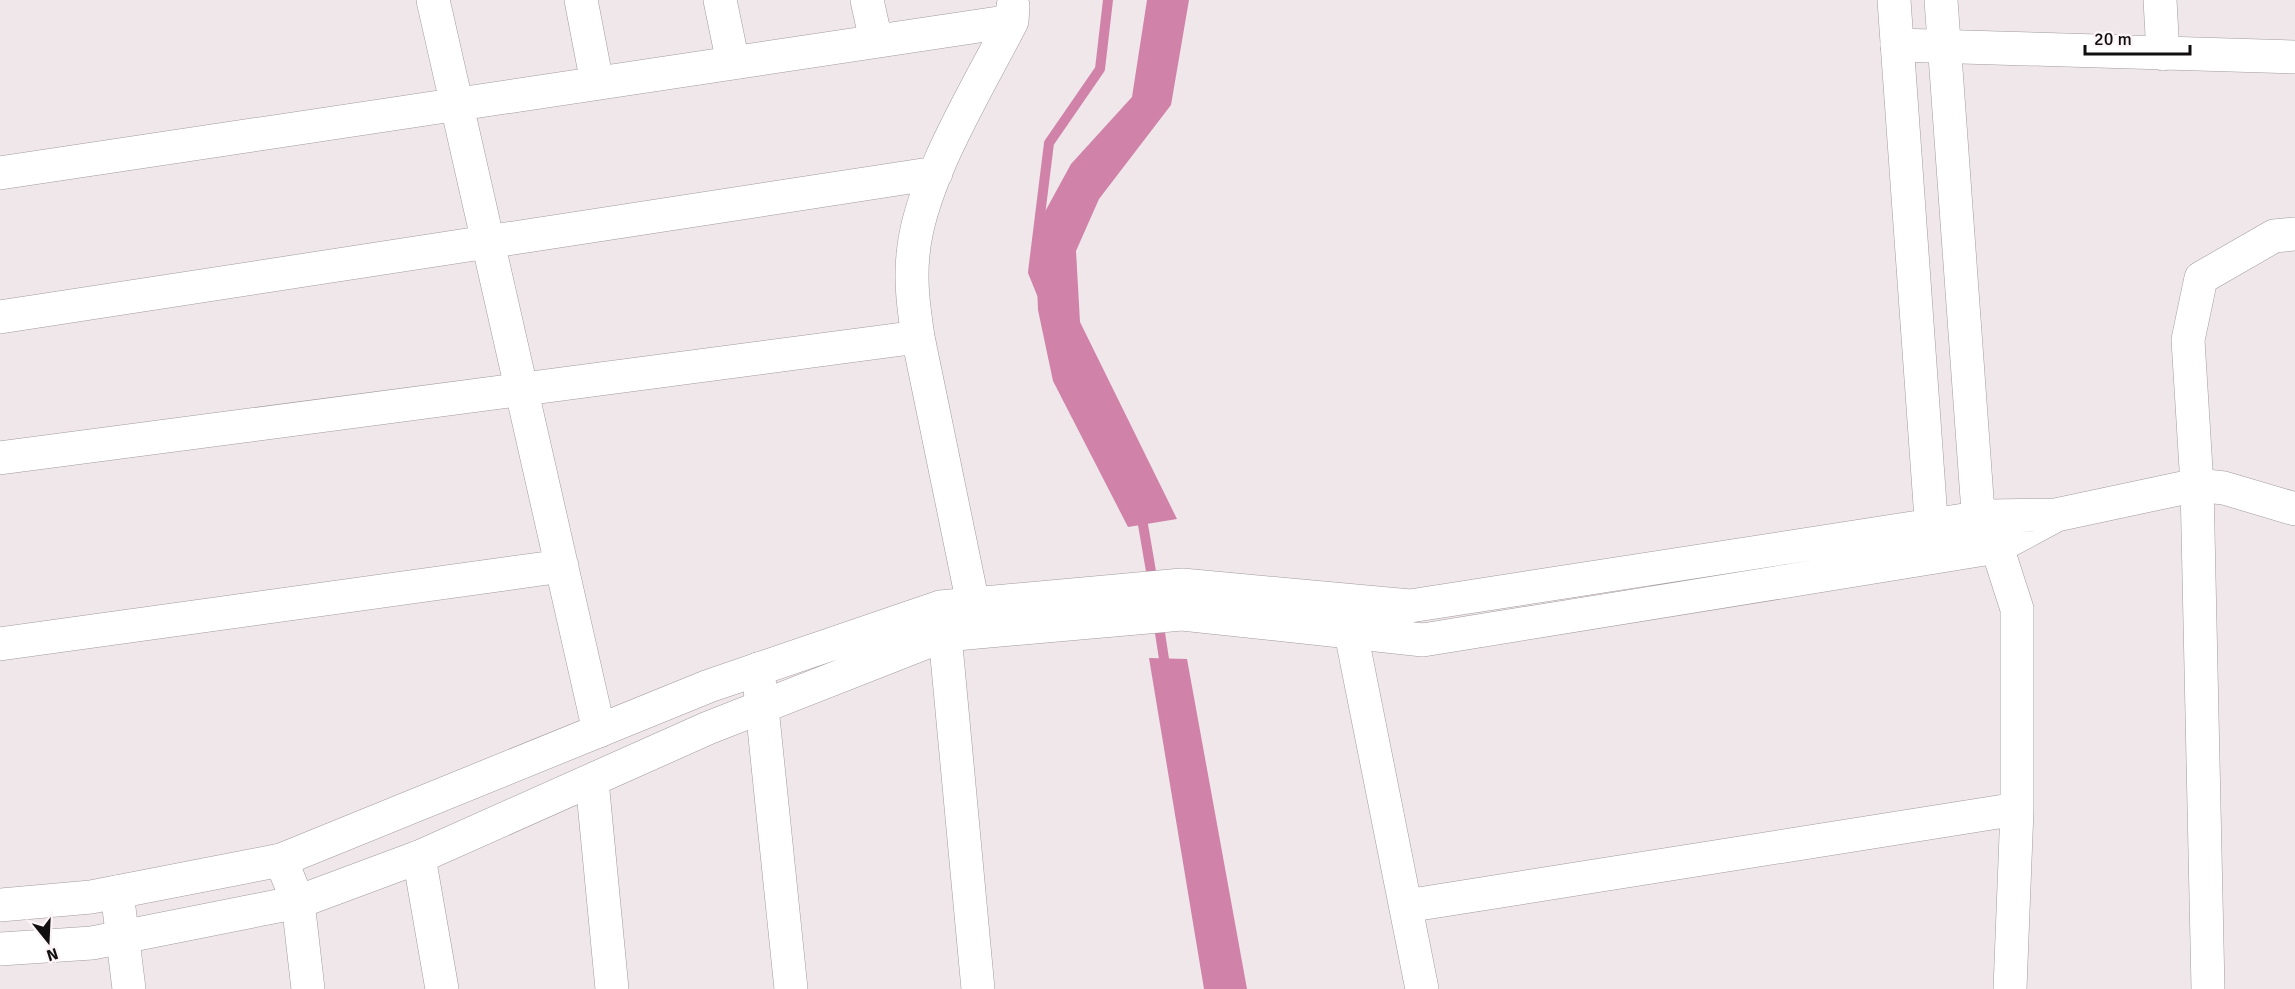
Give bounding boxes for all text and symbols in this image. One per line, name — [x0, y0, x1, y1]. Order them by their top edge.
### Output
scale bar — [2085, 18, 2190, 56]
text: 20 m — [2094, 28, 2132, 50]
north arrow — [18, 911, 78, 971]
text: N — [44, 943, 61, 966]

